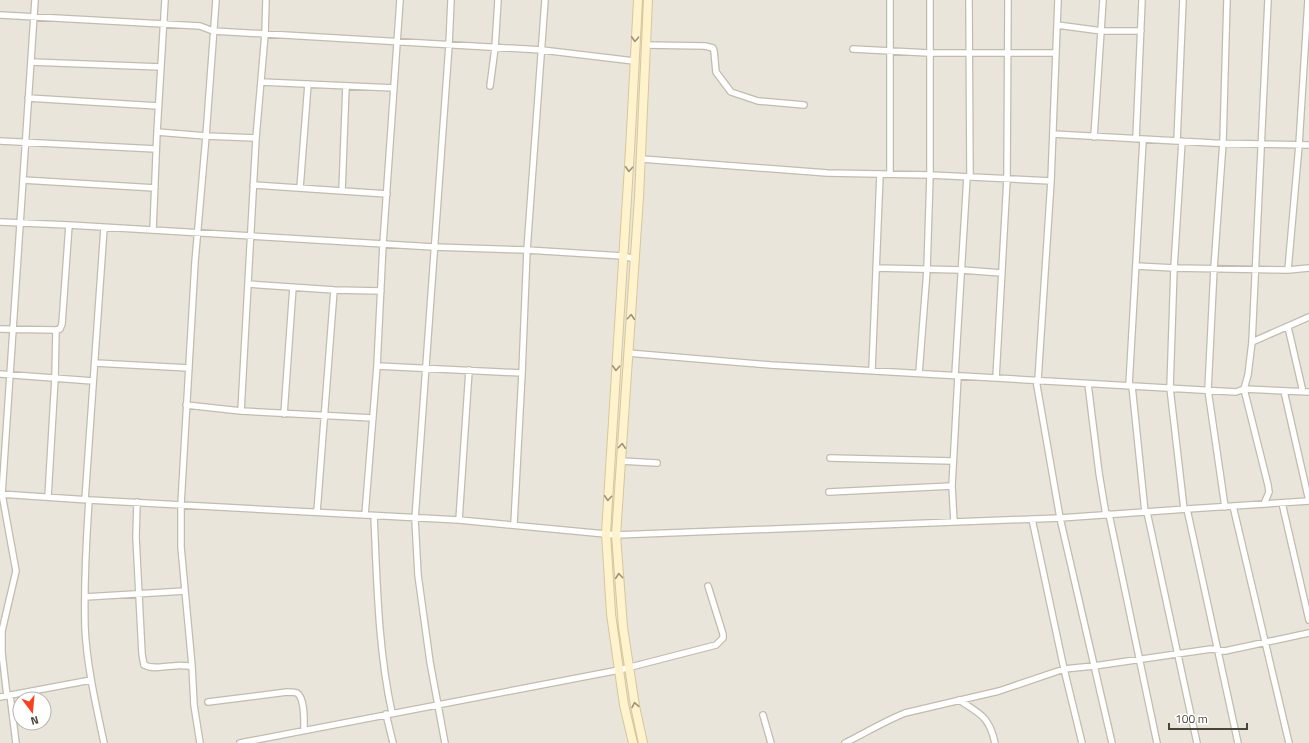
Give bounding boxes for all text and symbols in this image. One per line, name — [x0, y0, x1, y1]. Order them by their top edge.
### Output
one-way arrow — [631, 36, 640, 42]
one-way arrow — [624, 166, 633, 172]
one-way arrow — [626, 314, 635, 320]
one-way arrow — [612, 365, 621, 371]
one-way arrow — [617, 443, 626, 449]
one-way arrow — [604, 495, 612, 501]
one-way arrow — [615, 573, 624, 579]
north arrow — [12, 691, 52, 731]
one-way arrow — [631, 702, 640, 708]
scale bar — [1169, 705, 1247, 731]
text: 100 m — [1175, 709, 1208, 728]
text: N — [29, 712, 41, 729]

